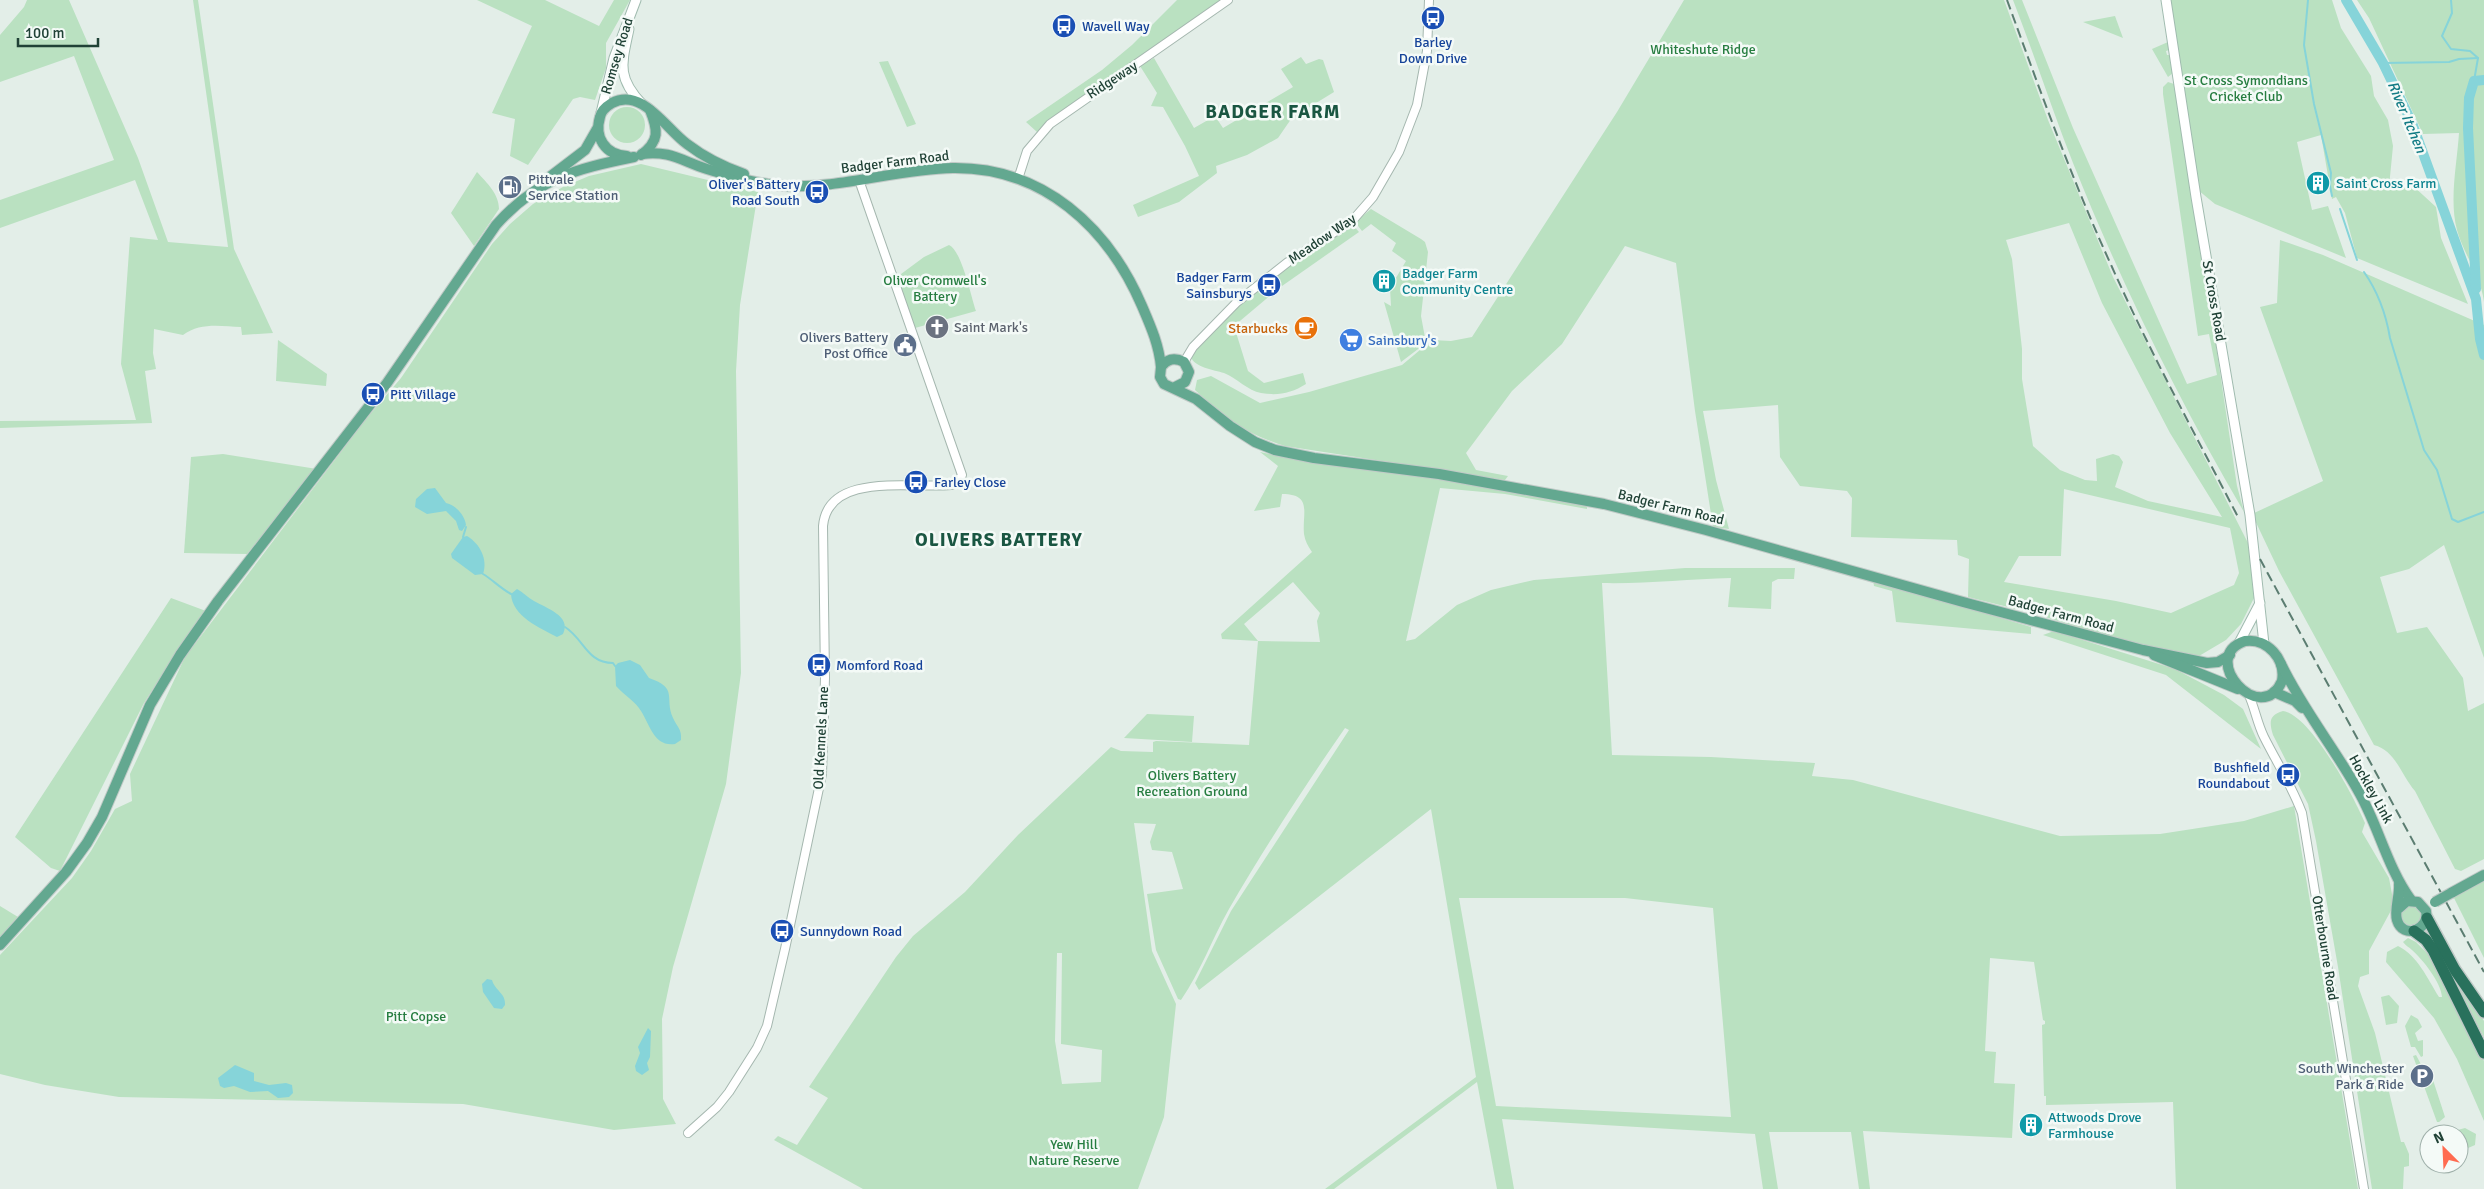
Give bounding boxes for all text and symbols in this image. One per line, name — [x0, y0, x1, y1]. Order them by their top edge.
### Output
bus stop icon: Barley Down Drive — [1420, 5, 1446, 31]
bus stop icon: Wavell Way — [1051, 13, 1077, 39]
scale bar — [18, 15, 98, 47]
street label: Romsey Road — [597, 16, 637, 96]
place label: Wavell Way — [1082, 18, 1150, 35]
text: 100 m — [25, 24, 65, 42]
place label: Barley Down Drive — [1399, 34, 1467, 67]
park label: Whiteshute Ridge — [1650, 41, 1756, 58]
street label: Ridgeway — [1083, 57, 1141, 103]
park label: St Cross Symondians Cricket Club — [2184, 72, 2308, 105]
water label: River Itchen — [2384, 78, 2431, 156]
district label: BADGER FARM — [1205, 100, 1341, 124]
street label: Badger Farm Road — [840, 147, 950, 177]
building icon: Saint Cross Farm — [2305, 170, 2331, 196]
place label: Pittvale Service Station — [528, 171, 618, 204]
fuel station icon: Pittvale Service Station — [497, 174, 523, 200]
place label: Saint Cross Farm — [2336, 175, 2437, 192]
place label: Oliver's Battery Road South — [709, 176, 800, 209]
bus stop icon: Oliver's Battery Road South — [804, 179, 830, 205]
street label: Meadow Way — [1285, 210, 1359, 268]
street label: St Cross Road — [2199, 259, 2229, 343]
place label: Badger Farm Community Centre — [1402, 265, 1513, 298]
building icon: Badger Farm Community Centre — [1371, 268, 1397, 294]
place label: Badger Farm Sainsburys — [1176, 269, 1252, 302]
park label: Oliver Cromwell's Battery — [883, 272, 987, 305]
bus stop icon: Badger Farm Sainsburys — [1256, 272, 1282, 298]
church icon: Saint Mark's — [924, 314, 950, 340]
cafe icon: Starbucks — [1293, 315, 1319, 341]
place label: Saint Mark's — [954, 319, 1028, 336]
place label: Starbucks — [1228, 320, 1288, 337]
supermarket icon: Sainsbury's — [1338, 327, 1364, 353]
place label: Olivers Battery Post Office — [799, 329, 888, 362]
public building icon: Olivers Battery Post Office — [892, 332, 918, 358]
place label: Sainsbury's — [1368, 332, 1437, 349]
bus stop icon: Pitt Village — [360, 381, 386, 407]
place label: Pitt Village — [390, 386, 456, 403]
bus stop icon: Farley Close — [903, 469, 929, 495]
place label: Farley Close — [934, 474, 1006, 491]
street label: Badger Farm Road — [1616, 486, 1726, 528]
district label: OLIVERS BATTERY — [915, 528, 1083, 552]
street label: Badger Farm Road — [2006, 592, 2116, 636]
bus stop icon: Momford Road — [806, 652, 832, 678]
place label: Momford Road — [836, 657, 923, 674]
street label: Old Kennels Lane — [810, 686, 832, 790]
street label: Hockley Link — [2345, 752, 2397, 826]
place label: Bushfield Roundabout — [2197, 759, 2270, 792]
bus stop icon: Bushfield Roundabout — [2275, 762, 2301, 788]
park label: Olivers Battery Recreation Ground — [1136, 767, 1248, 800]
street label: Otterbourne Road — [2308, 894, 2342, 1002]
bus stop icon: Sunnydown Road — [769, 918, 795, 944]
place label: Sunnydown Road — [800, 923, 902, 940]
park label: Pitt Copse — [386, 1008, 446, 1025]
place label: South Winchester Park & Ride — [2298, 1060, 2405, 1093]
parking icon: South Winchester Park & Ride — [2409, 1063, 2435, 1089]
place label: Attwoods Drove Farmhouse — [2048, 1109, 2142, 1142]
building icon: Attwoods Drove Farmhouse — [2018, 1112, 2044, 1138]
north arrow — [2419, 1124, 2469, 1174]
text: N — [2431, 1128, 2447, 1147]
park label: Yew Hill Nature Reserve — [1028, 1136, 1120, 1169]

